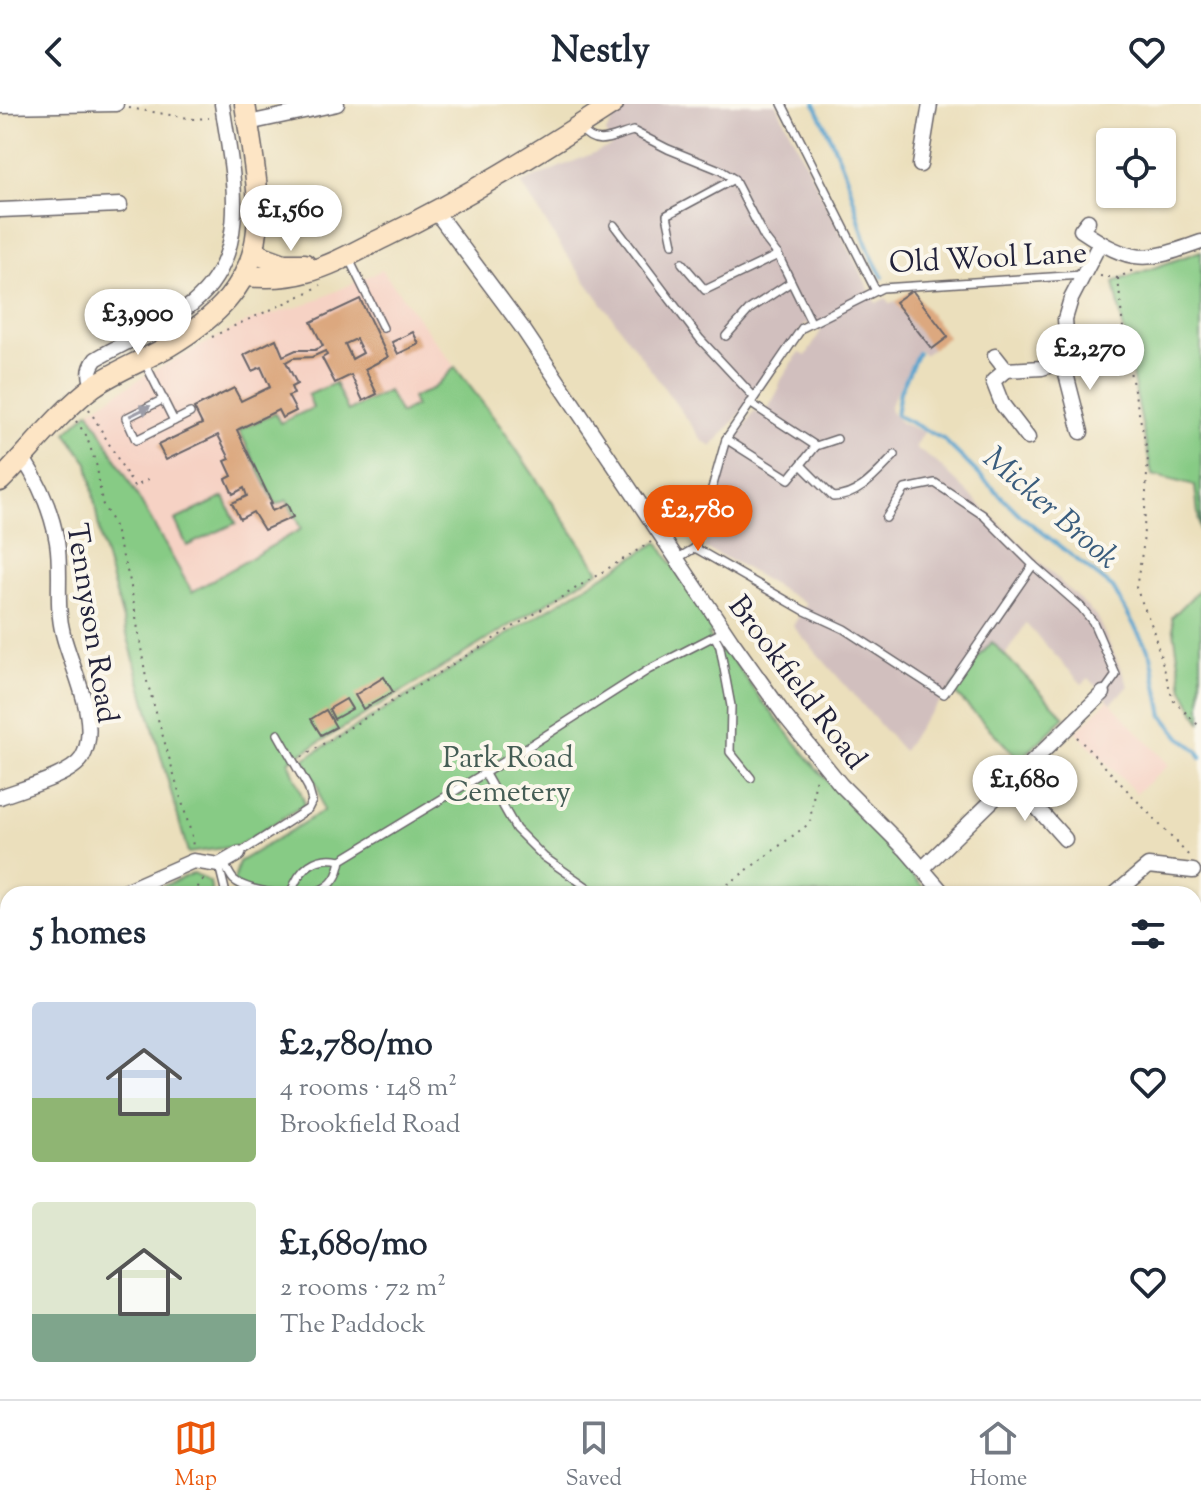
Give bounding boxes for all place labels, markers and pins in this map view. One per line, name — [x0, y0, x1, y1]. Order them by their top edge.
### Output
pin: £1,560 — [226, 185, 356, 253]
pin: £3,900 — [73, 289, 203, 357]
pin: £2,270 — [1025, 324, 1155, 392]
pin: £2,780 — [633, 485, 763, 553]
pin: £1,680 — [960, 755, 1090, 823]

